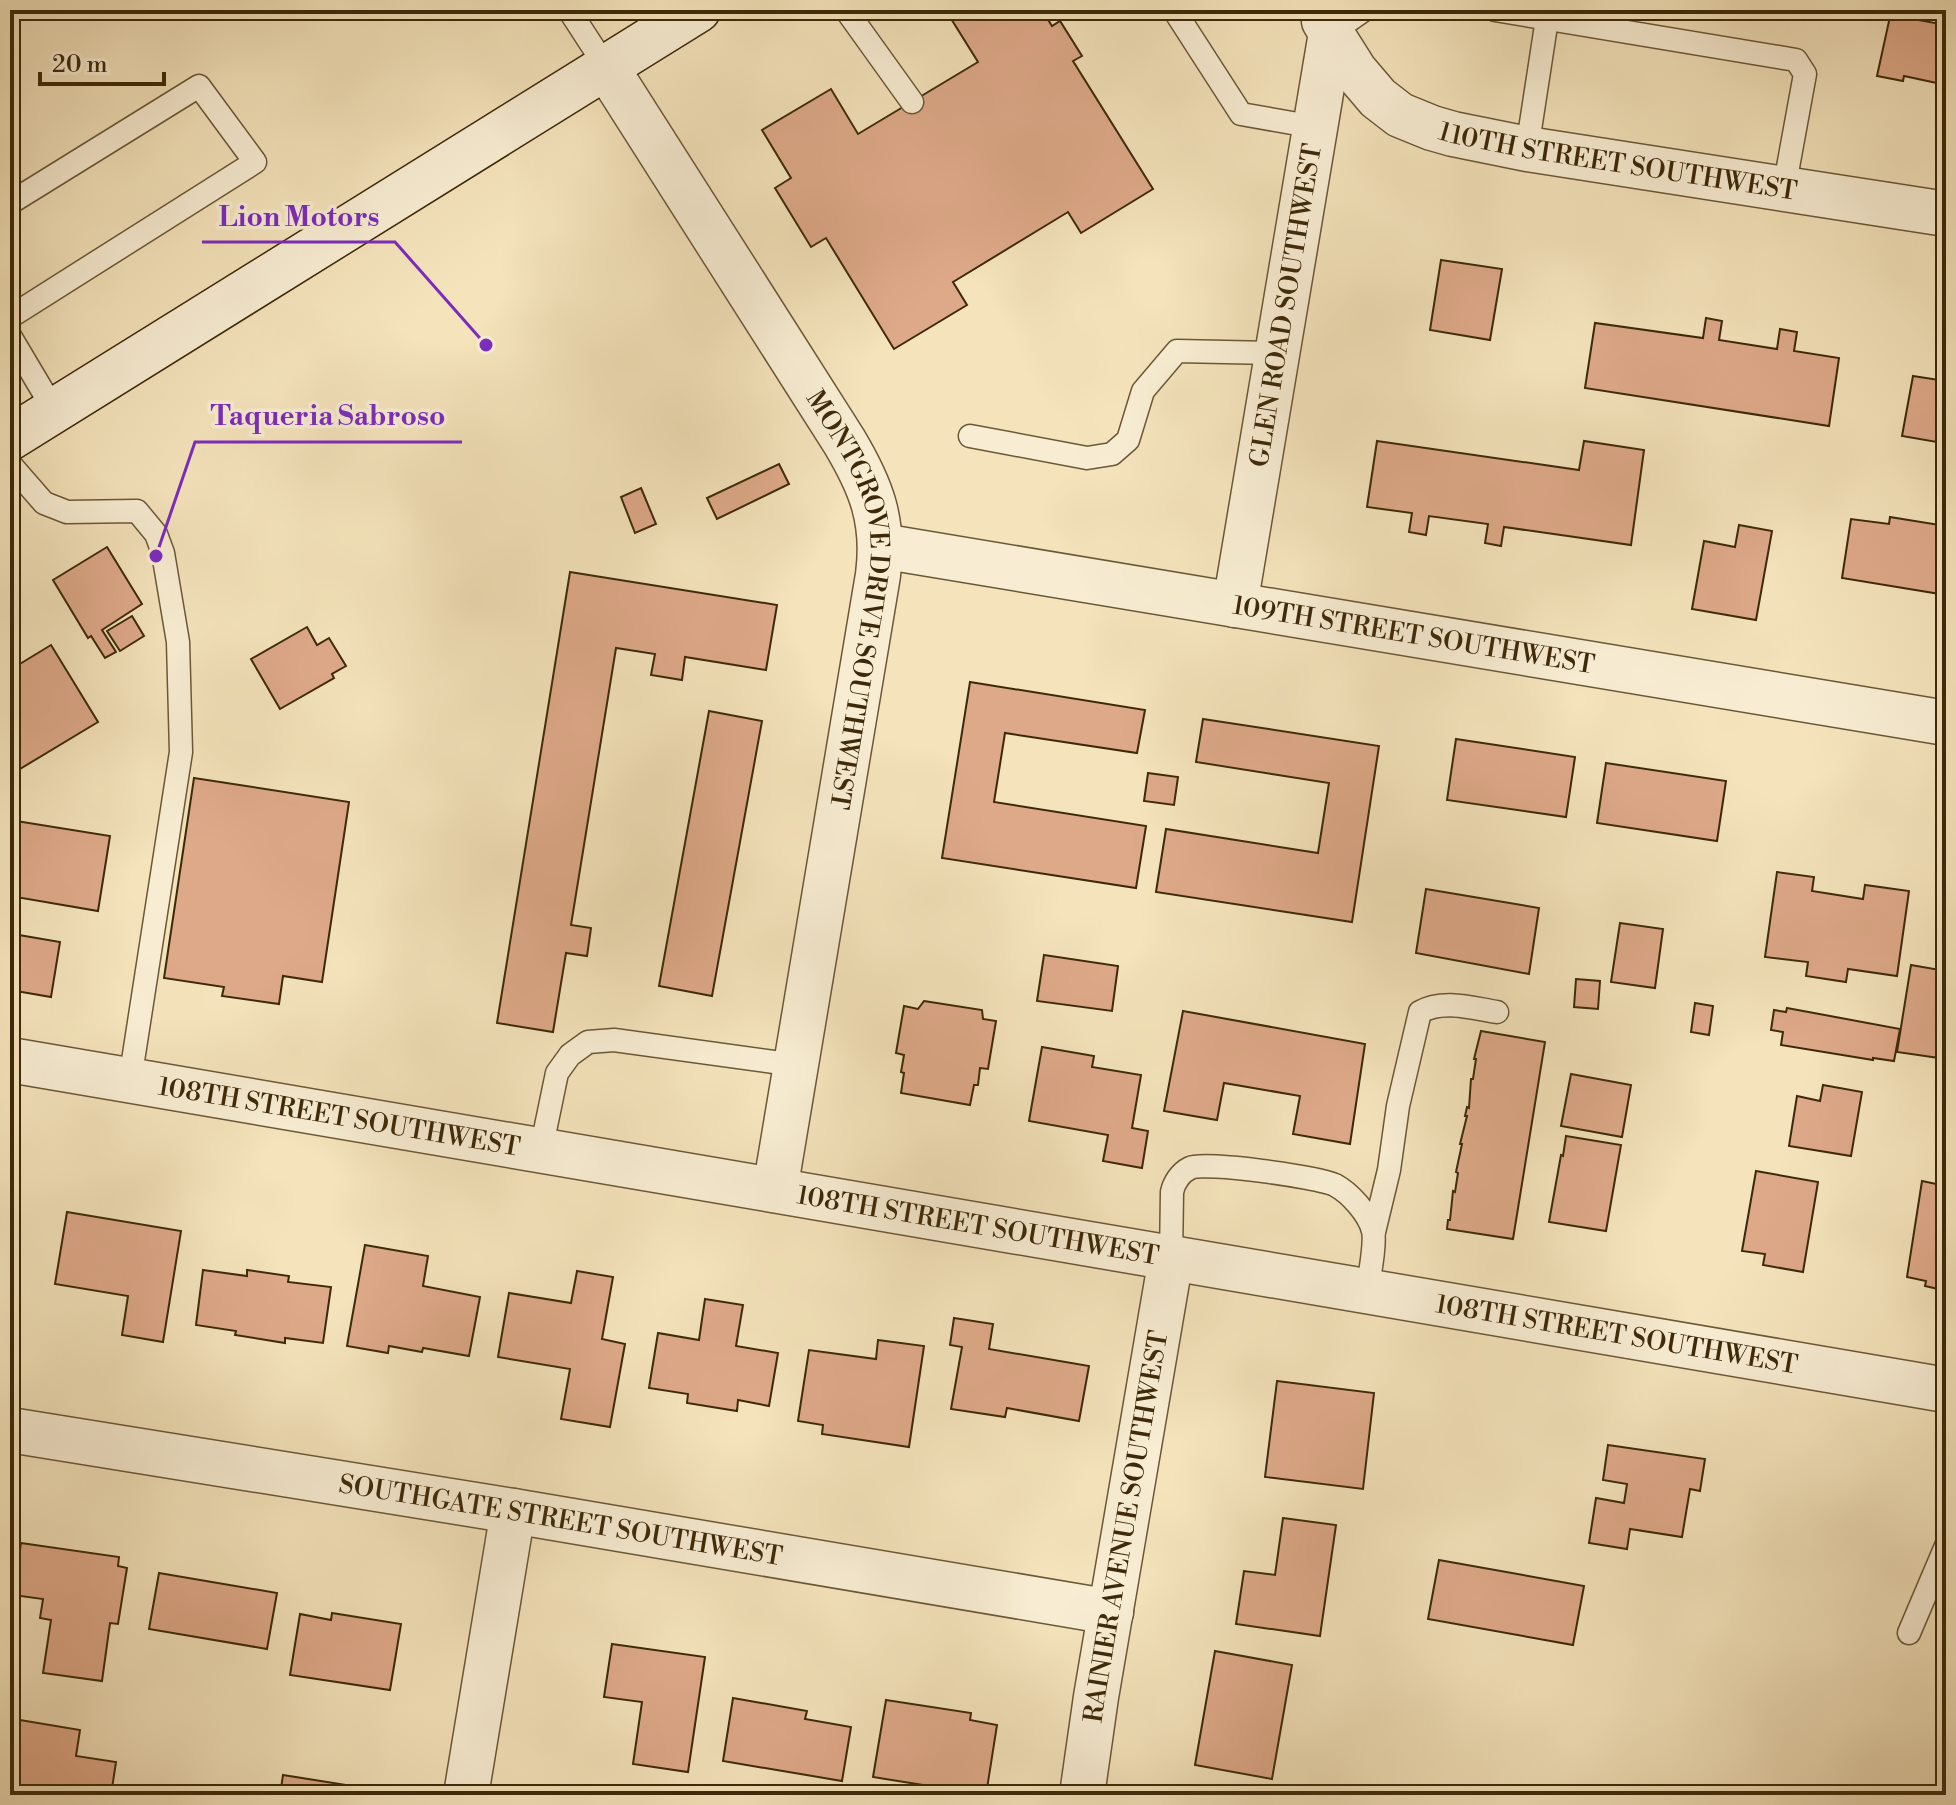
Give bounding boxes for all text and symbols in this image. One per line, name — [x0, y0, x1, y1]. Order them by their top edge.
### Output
scale bar — [40, 36, 164, 86]
text: 20 m — [52, 50, 108, 80]
street label: 110TH STREET SOUTHWEST — [1435, 116, 1799, 208]
street label: GLEN ROAD SOUTHWEST — [1243, 141, 1329, 470]
callout: Lion Motors — [202, 190, 395, 242]
text: Lion Motors — [218, 200, 380, 235]
street label: MONTGROVE DRIVE SOUTHWEST — [799, 384, 895, 812]
callout: Taqueria Sabroso — [195, 390, 462, 442]
text: Taqueria Sabroso — [211, 399, 445, 434]
street label: 109TH STREET SOUTHWEST — [1230, 590, 1597, 681]
street label: 108TH STREET SOUTHWEST — [156, 1071, 523, 1164]
street label: 108TH STREET SOUTHWEST — [794, 1179, 1161, 1273]
street label: 108TH STREET SOUTHWEST — [1433, 1288, 1800, 1381]
street label: RAINIER AVENUE SOUTHWEST — [1078, 1328, 1175, 1725]
street label: SOUTHGATE STREET SOUTHWEST — [336, 1468, 785, 1573]

